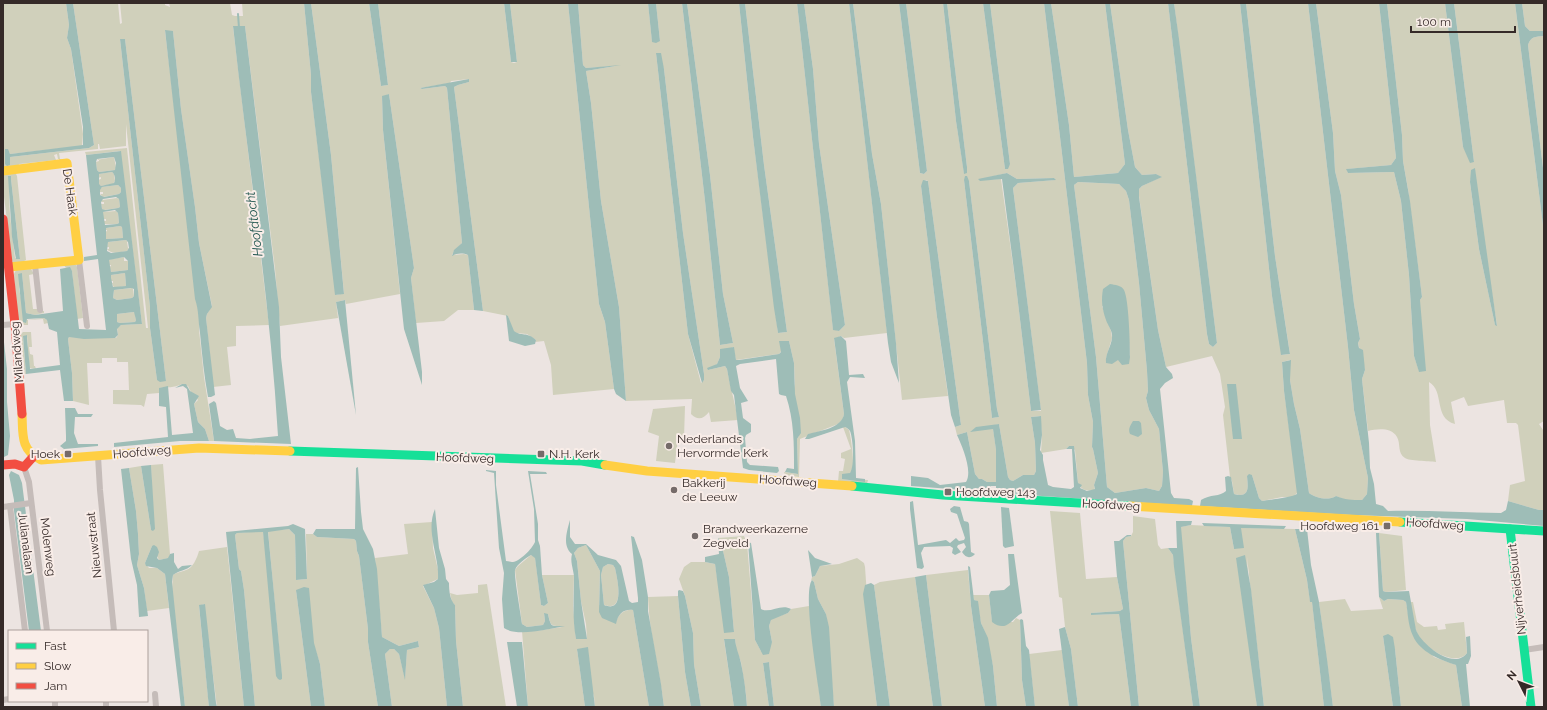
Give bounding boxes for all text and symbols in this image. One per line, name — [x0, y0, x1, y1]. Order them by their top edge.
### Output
scale bar — [1411, 8, 1515, 34]
text: 100 m — [1417, 15, 1451, 29]
street label: De Haak — [60, 168, 80, 217]
water label: Hoofdtocht — [242, 190, 265, 257]
street label: Milandweg — [8, 321, 26, 383]
place label: Nederlands Hervormde Kerk — [677, 432, 769, 460]
marker: Nederlands Hervormde Kerk — [664, 441, 674, 451]
street label: Hoofdweg — [112, 442, 172, 462]
place label: Hoek — [31, 447, 61, 461]
place label: N.H. Kerk — [549, 447, 600, 461]
marker: Hoek — [63, 449, 73, 459]
marker: N.H. Kerk — [536, 449, 546, 459]
street label: Hoofdweg — [436, 450, 494, 466]
street label: Hoofdweg — [758, 472, 818, 490]
place label: Bakkerij de Leeuw — [682, 476, 738, 504]
marker: Bakkerij de Leeuw — [669, 485, 679, 495]
place label: Hoofdweg 143 — [956, 485, 1035, 499]
marker: Hoofdweg 143 — [943, 487, 953, 497]
street label: Hoofdweg — [1082, 496, 1140, 514]
street label: Julianalaan — [15, 511, 37, 575]
street label: Nieuwstraat — [84, 511, 104, 579]
street label: Hoofdweg — [1405, 515, 1465, 533]
street label: Molenweg — [37, 517, 59, 577]
place label: Hoofdweg 161 — [1300, 519, 1379, 533]
marker: Hoofdweg 161 — [1382, 521, 1392, 531]
place label: Brandweerkazerne Zegveld — [703, 522, 808, 550]
marker: Brandweerkazerne Zegveld — [690, 531, 700, 541]
street label: Nijverheidsbuurt — [1505, 543, 1529, 635]
legend — [8, 630, 148, 702]
text: Fast — [44, 639, 67, 653]
text: Slow — [44, 659, 71, 673]
north arrow — [1499, 662, 1539, 702]
text: N — [1504, 668, 1520, 683]
text: Jam — [44, 679, 67, 693]

